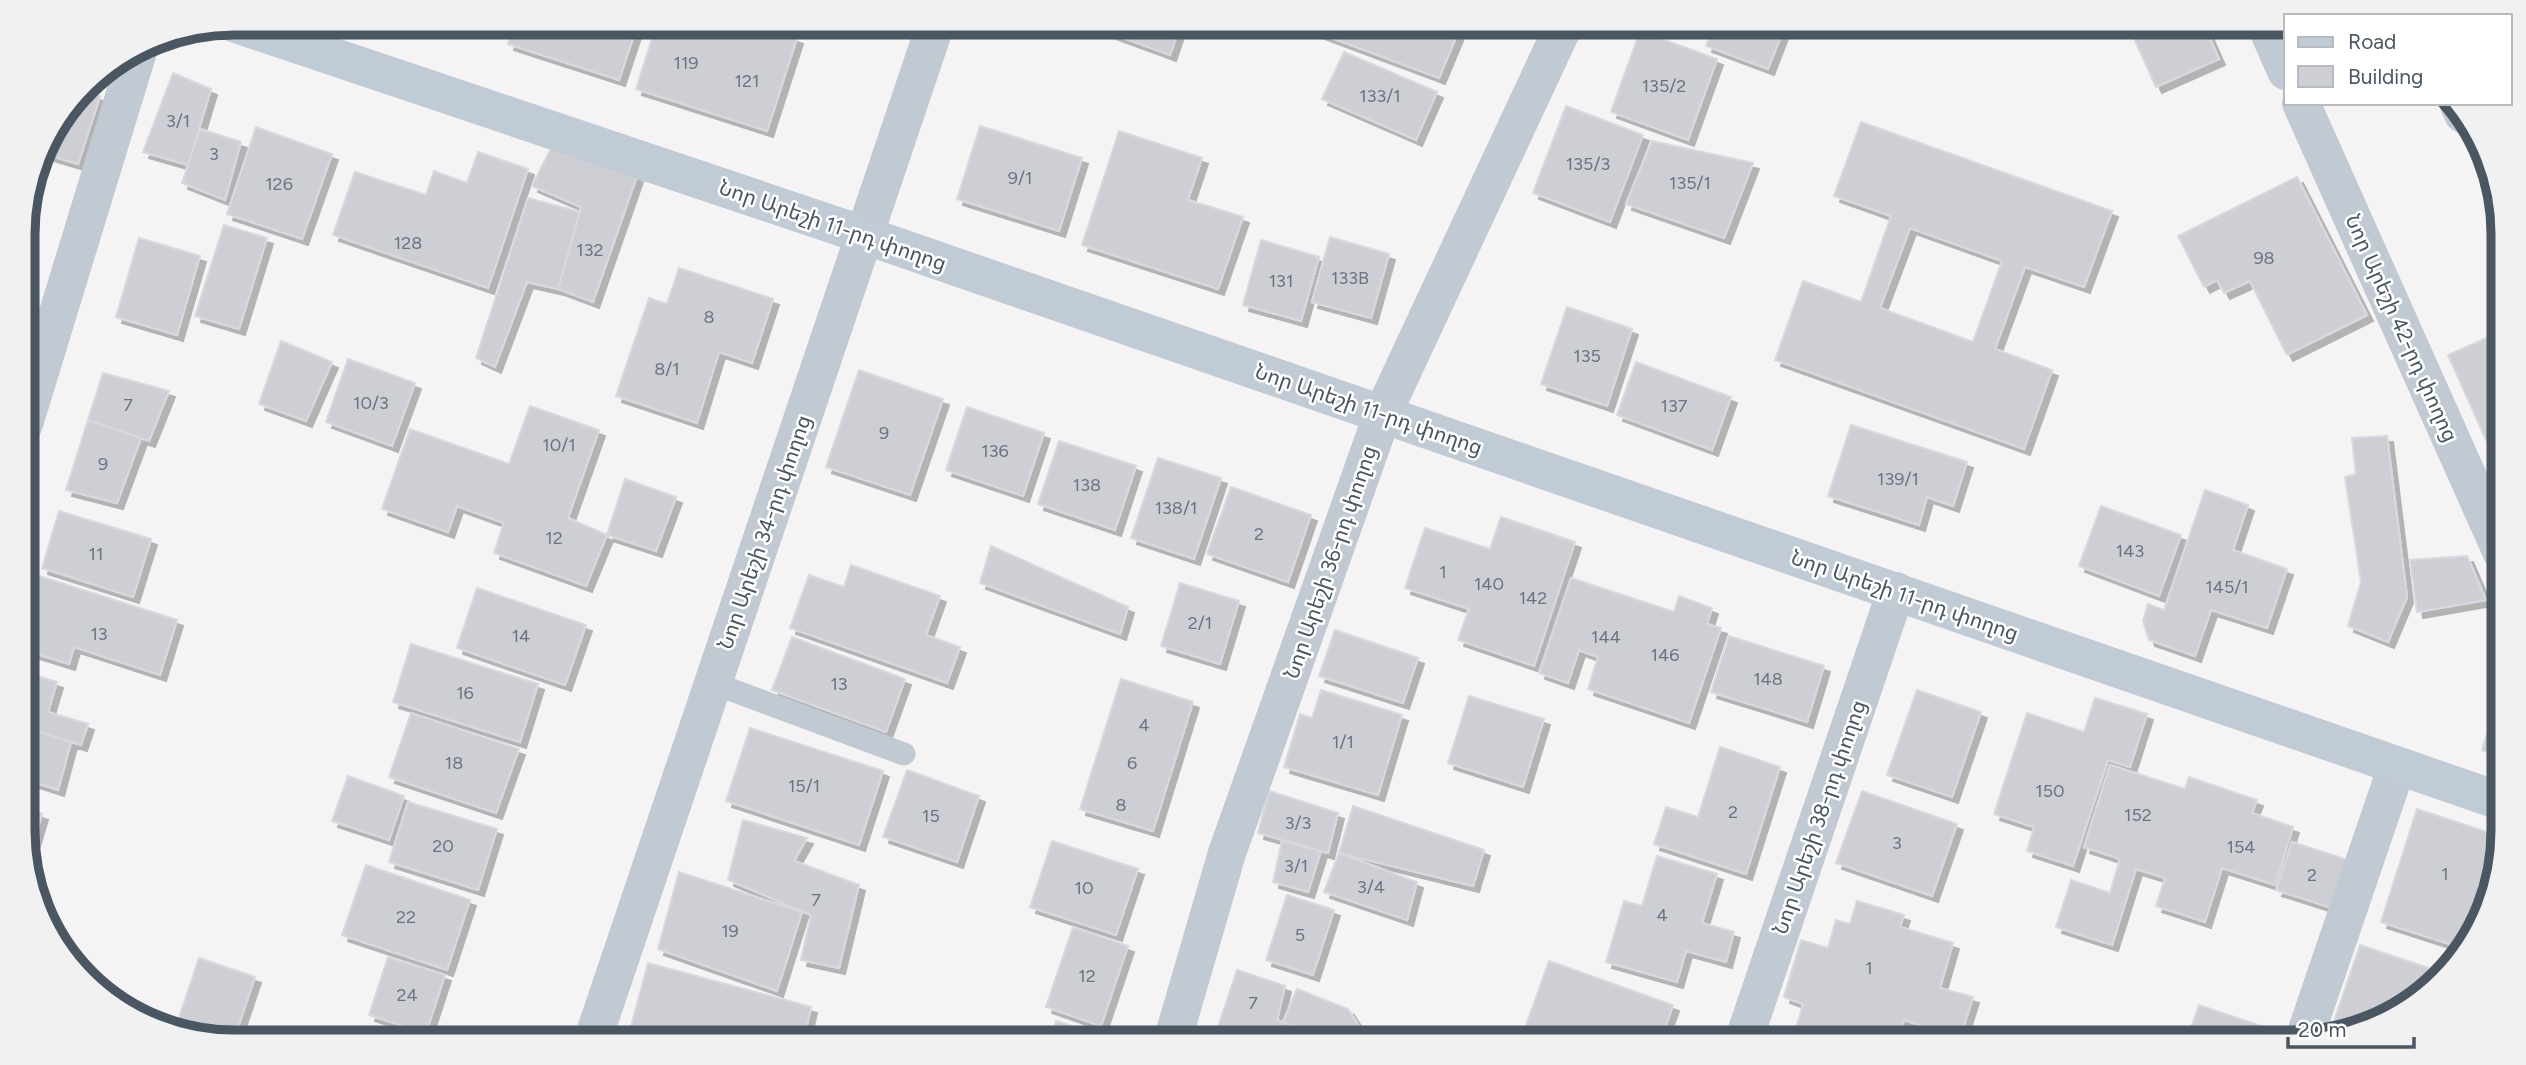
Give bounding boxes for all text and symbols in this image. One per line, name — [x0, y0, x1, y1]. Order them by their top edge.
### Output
legend — [2284, 14, 2512, 105]
text: Road — [2348, 29, 2396, 54]
house number: 119 — [673, 52, 699, 74]
text: Building — [2348, 64, 2423, 89]
house number: 121 — [735, 70, 759, 92]
house number: 135/2 — [1642, 75, 1686, 97]
house number: 133/1 — [1359, 85, 1401, 107]
house number: 3/1 — [166, 110, 190, 132]
house number: 3 — [209, 143, 219, 165]
house number: 135/3 — [1566, 153, 1610, 175]
house number: 9/1 — [1008, 167, 1032, 189]
house number: 135/1 — [1669, 172, 1711, 194]
house number: 126 — [265, 173, 293, 195]
street label: Նոր Արեշի 11-րդ փողոց — [716, 174, 950, 276]
street label: Նոր Արեշի 42-րդ փողոց — [2340, 210, 2464, 446]
house number: 128 — [394, 232, 422, 254]
house number: 132 — [576, 239, 604, 261]
house number: 98 — [2253, 247, 2275, 269]
house number: 133B — [1331, 267, 1369, 289]
house number: 131 — [1269, 270, 1293, 292]
house number: 8 — [703, 306, 715, 328]
house number: 135 — [1573, 345, 1601, 367]
house number: 8/1 — [654, 358, 680, 380]
street label: Նոր Արեշի 11-րդ փողոց — [1252, 358, 1486, 460]
house number: 10/3 — [353, 392, 389, 414]
house number: 7 — [123, 394, 133, 416]
house number: 137 — [1661, 395, 1688, 417]
street label: Նոր Արեշի 34-րդ փողոց — [712, 412, 816, 652]
house number: 9 — [879, 422, 889, 444]
house number: 10/1 — [542, 434, 576, 456]
house number: 136 — [981, 440, 1009, 462]
street label: Նոր Արեշի 36-րդ փողոց — [1278, 442, 1382, 682]
house number: 9 — [98, 453, 108, 475]
house number: 139/1 — [1877, 468, 1919, 490]
house number: 138 — [1073, 474, 1101, 496]
house number: 138/1 — [1155, 497, 1197, 519]
house number: 2 — [1254, 523, 1264, 545]
house number: 12 — [545, 527, 563, 549]
house number: 143 — [2116, 540, 2144, 562]
house number: 11 — [89, 543, 103, 565]
street label: Նոր Արեշի 11-րդ փողոց — [1788, 544, 2022, 646]
house number: 1 — [1439, 561, 1447, 583]
house number: 140 — [1474, 573, 1504, 595]
house number: 145/1 — [2205, 576, 2249, 598]
house number: 142 — [1519, 587, 1547, 609]
house number: 2/1 — [1188, 612, 1212, 634]
house number: 13 — [90, 623, 108, 645]
house number: 14 — [512, 625, 530, 647]
house number: 144 — [1591, 626, 1621, 648]
house number: 146 — [1651, 644, 1679, 666]
house number: 148 — [1753, 668, 1783, 690]
house number: 13 — [830, 673, 848, 695]
house number: 16 — [456, 682, 474, 704]
street label: Նոր Արեշի 38-րդ փողոց — [1767, 697, 1871, 937]
house number: 4 — [1138, 714, 1150, 736]
house number: 1/1 — [1332, 731, 1354, 753]
house number: 18 — [445, 752, 463, 774]
house number: 6 — [1127, 752, 1137, 774]
house number: 15/1 — [788, 775, 820, 797]
house number: 150 — [2035, 780, 2065, 802]
house number: 8 — [1115, 794, 1127, 816]
house number: 2 — [1728, 801, 1738, 823]
house number: 152 — [2124, 804, 2152, 826]
house number: 15 — [922, 805, 940, 827]
house number: 3/3 — [1285, 812, 1311, 834]
house number: 3 — [1892, 832, 1902, 854]
house number: 20 — [432, 835, 454, 857]
house number: 154 — [2227, 836, 2255, 858]
house number: 3/1 — [1284, 855, 1308, 877]
house number: 1 — [2441, 863, 2449, 885]
house number: 2 — [2307, 864, 2317, 886]
house number: 3/4 — [1357, 876, 1385, 898]
house number: 10 — [1075, 877, 1093, 899]
house number: 7 — [811, 889, 821, 911]
house number: 4 — [1656, 904, 1668, 926]
house number: 22 — [396, 906, 416, 928]
house number: 19 — [721, 920, 739, 942]
house number: 5 — [1295, 924, 1305, 946]
house number: 1 — [1865, 957, 1873, 979]
house number: 12 — [1078, 965, 1096, 987]
house number: 24 — [396, 984, 418, 1006]
house number: 7 — [1248, 992, 1258, 1014]
scale bar — [2288, 1006, 2414, 1050]
text: 20 m — [2298, 1017, 2346, 1042]

